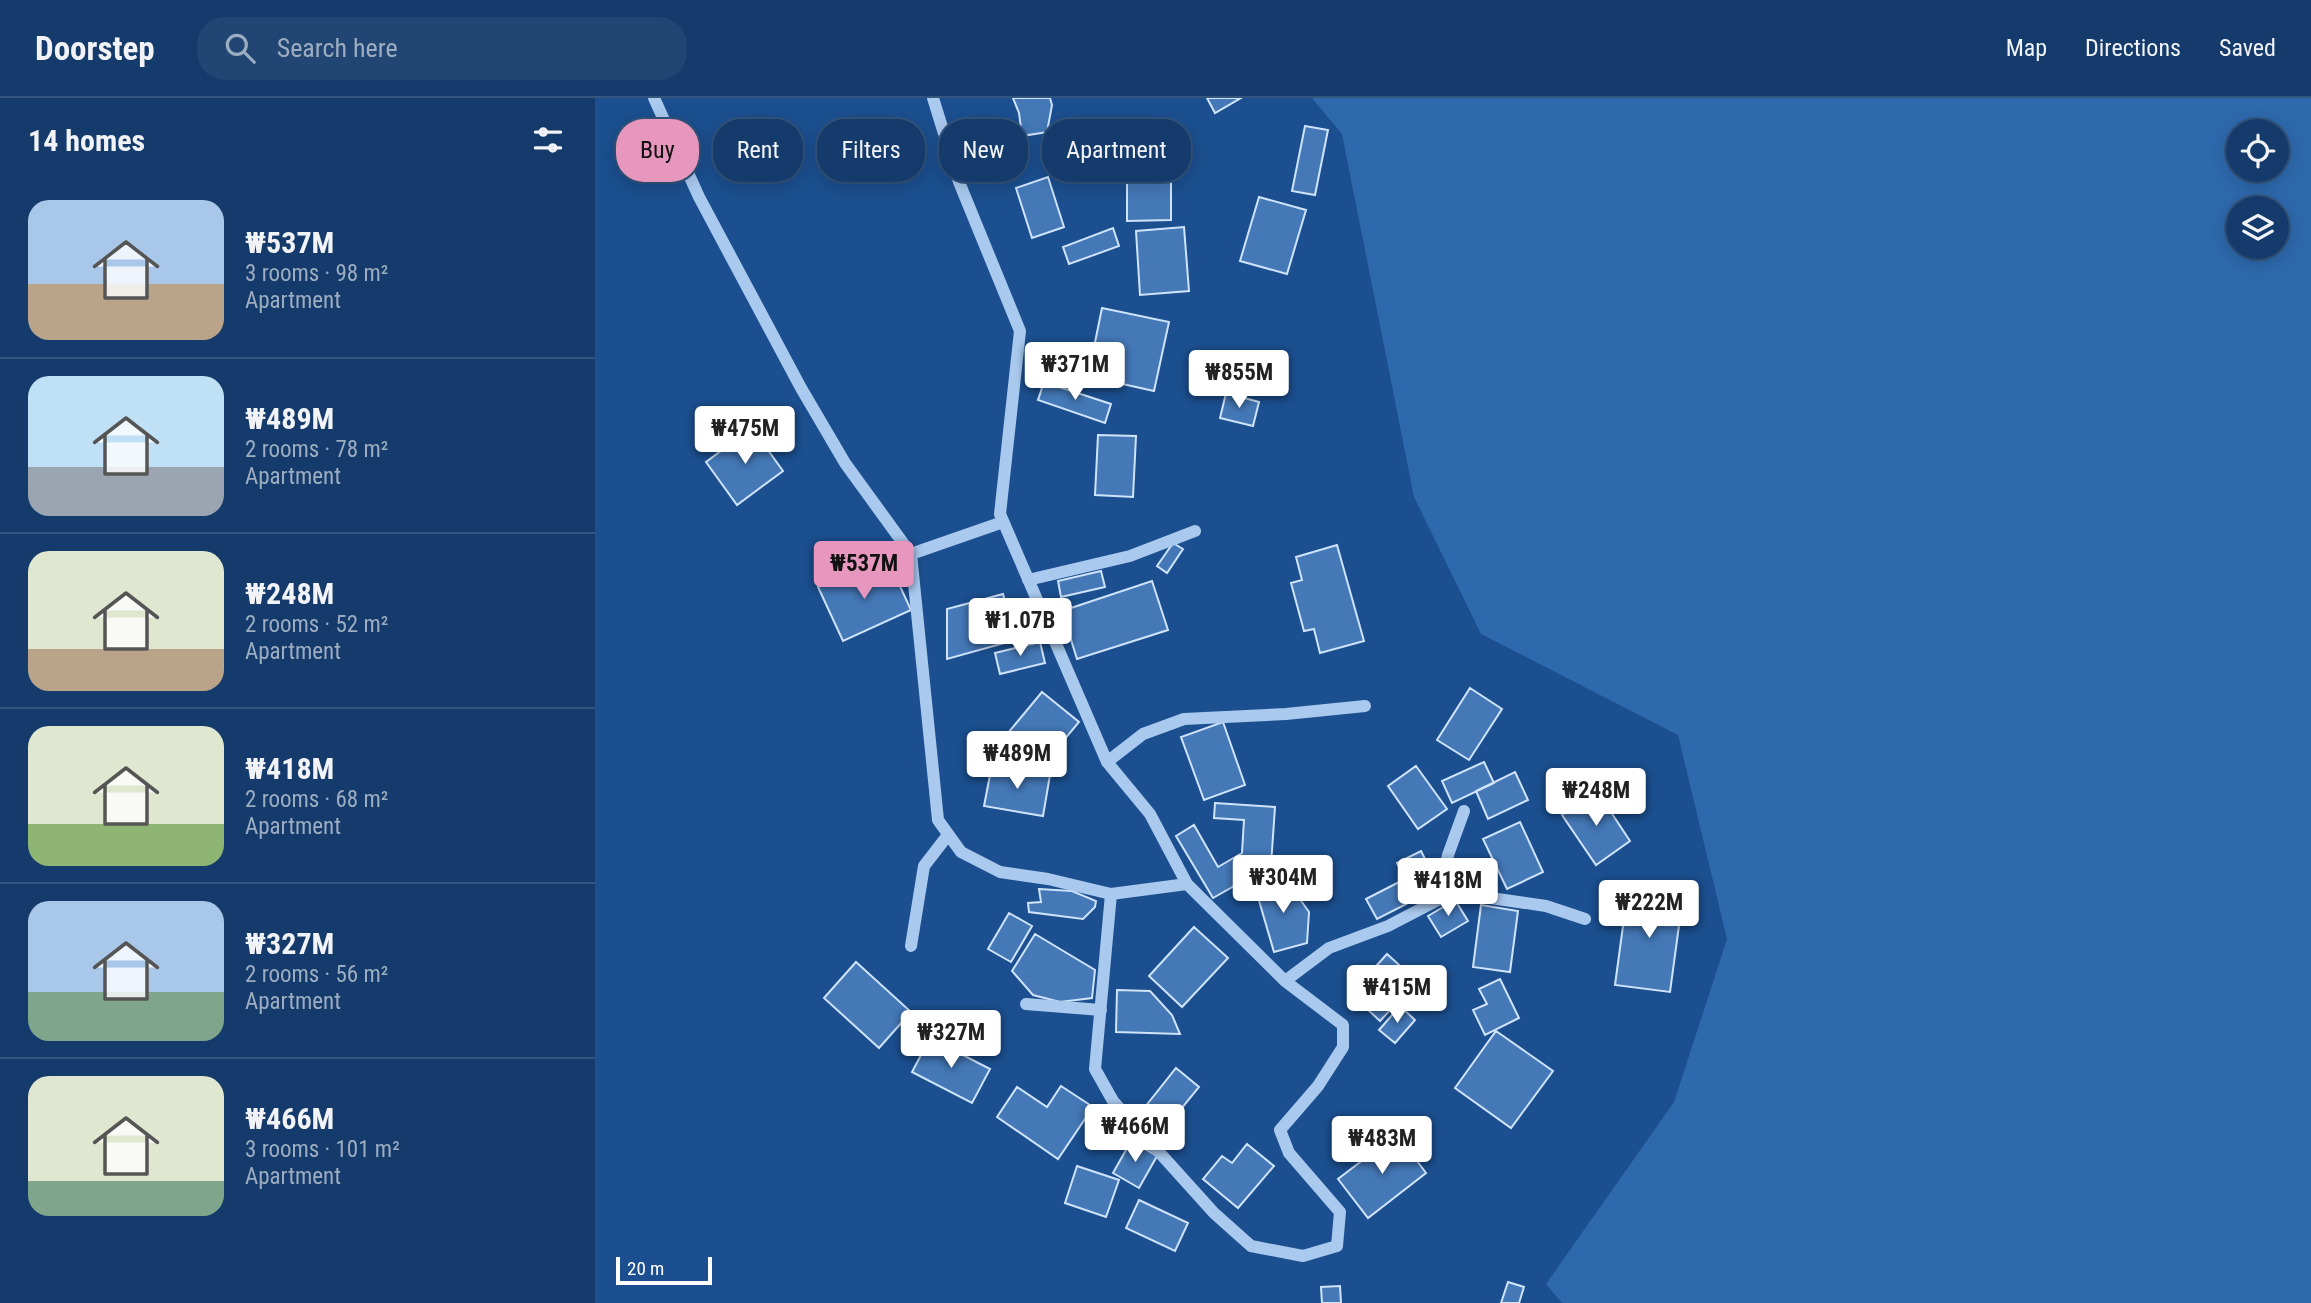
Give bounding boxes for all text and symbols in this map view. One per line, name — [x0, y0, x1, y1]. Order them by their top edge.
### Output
search box — [197, 17, 687, 80]
text: Doorstep — [35, 29, 155, 68]
icon: search — [221, 29, 259, 67]
text: Search here — [277, 33, 398, 63]
text: Map — [2006, 34, 2047, 62]
text: Directions — [2085, 34, 2181, 62]
text: Saved — [2219, 34, 2276, 62]
chip: Buy — [616, 119, 699, 182]
chip: Rent — [713, 119, 803, 182]
chip: Filters — [817, 119, 925, 182]
chip: New — [939, 119, 1028, 182]
chip: Apartment — [1042, 119, 1191, 182]
map controls — [2226, 119, 2289, 259]
button: locate — [2226, 119, 2289, 182]
icon: filters — [529, 121, 567, 159]
text: 14 homes — [28, 123, 145, 158]
button: layers — [2226, 196, 2289, 259]
text: ₩537M — [245, 225, 334, 260]
icon: home — [84, 228, 168, 312]
text: 3 rooms · 98 m² — [245, 260, 388, 287]
text: Apartment — [245, 287, 341, 314]
pin: ₩371M — [1026, 342, 1124, 402]
pin: ₩855M — [1190, 350, 1288, 410]
text: ₩371M — [1041, 351, 1109, 378]
text: ₩855M — [1205, 359, 1273, 386]
text: ₩489M — [245, 401, 334, 436]
icon: home — [84, 404, 168, 488]
pin: ₩475M — [696, 406, 794, 466]
text: ₩475M — [711, 415, 779, 442]
text: 2 rooms · 78 m² — [245, 436, 388, 463]
text: Apartment — [245, 463, 341, 490]
pin: ₩537M — [815, 542, 913, 601]
text: ₩537M — [830, 550, 898, 577]
text: ₩248M — [245, 576, 334, 611]
icon: home — [84, 579, 168, 663]
pin: ₩1.07B — [963, 598, 1077, 658]
text: ₩1.07B — [985, 607, 1055, 634]
text: 2 rooms · 52 m² — [245, 611, 388, 638]
text: Apartment — [245, 638, 341, 665]
pin: ₩489M — [968, 732, 1066, 791]
text: ₩489M — [983, 740, 1051, 767]
text: ₩418M — [245, 751, 334, 786]
icon: home — [84, 754, 168, 838]
pin: ₩248M — [1547, 768, 1645, 828]
text: ₩248M — [1562, 777, 1630, 804]
text: 2 rooms · 68 m² — [245, 786, 388, 813]
text: Apartment — [245, 813, 341, 840]
pin: ₩304M — [1234, 856, 1332, 915]
pin: ₩418M — [1399, 858, 1497, 918]
text: ₩304M — [1249, 864, 1317, 891]
text: ₩418M — [1414, 867, 1482, 894]
pin: ₩222M — [1600, 880, 1698, 940]
text: ₩222M — [1615, 889, 1683, 916]
text: ₩327M — [245, 926, 334, 961]
icon: home — [84, 929, 168, 1013]
text: 2 rooms · 56 m² — [245, 961, 388, 988]
pin: ₩415M — [1348, 965, 1446, 1025]
text: ₩415M — [1363, 974, 1431, 1001]
text: Apartment — [245, 988, 341, 1015]
pin: ₩327M — [902, 1010, 1000, 1070]
text: ₩327M — [917, 1019, 985, 1046]
text: ₩466M — [245, 1101, 334, 1136]
icon: home — [84, 1104, 168, 1188]
pin: ₩466M — [1086, 1104, 1184, 1164]
text: ₩466M — [1101, 1113, 1169, 1140]
pin: ₩483M — [1333, 1116, 1431, 1176]
text: ₩483M — [1348, 1125, 1416, 1152]
text: 3 rooms · 101 m² — [245, 1136, 400, 1163]
text: Apartment — [245, 1163, 341, 1190]
scale bar — [616, 1254, 712, 1286]
text: 20 m — [627, 1257, 664, 1280]

